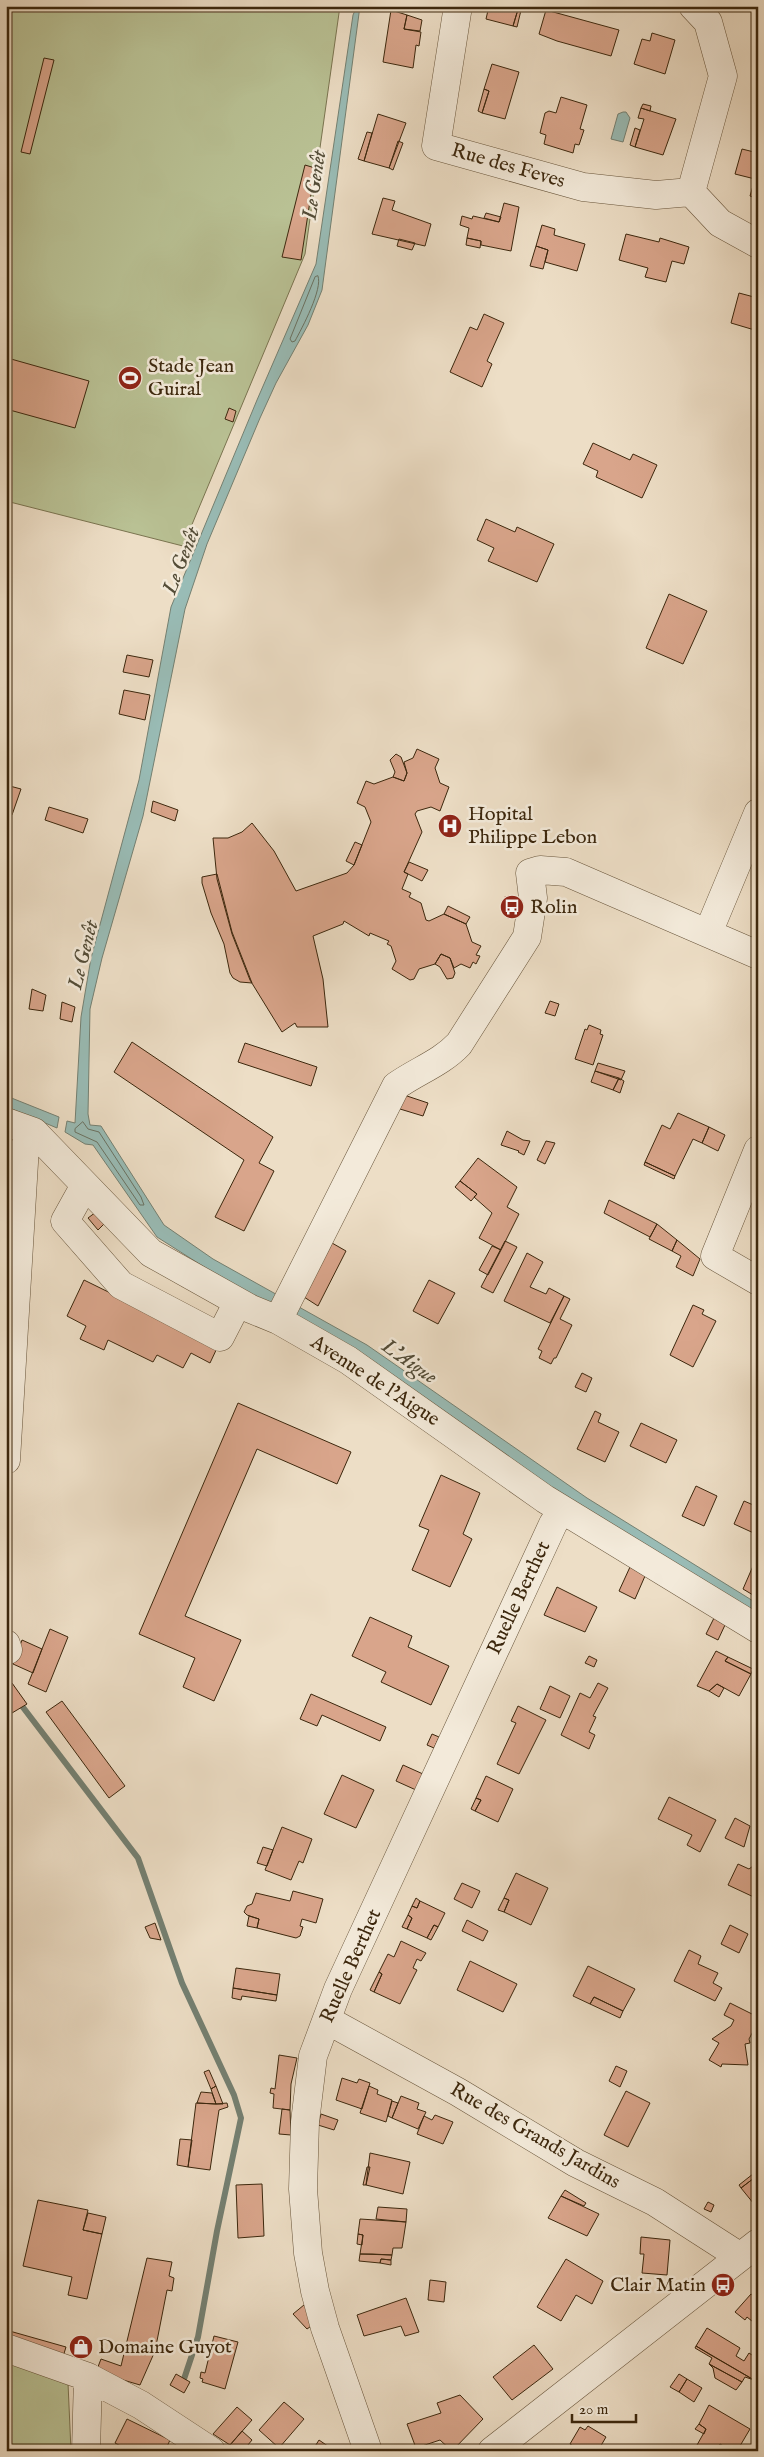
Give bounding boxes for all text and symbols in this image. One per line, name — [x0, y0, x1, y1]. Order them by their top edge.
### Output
street label: Rue des Feves — [448, 138, 568, 194]
water label: Le Genêt — [297, 147, 333, 223]
place label: Stade Jean Guiral — [148, 354, 234, 402]
sports icon: Stade Jean Guiral — [117, 365, 143, 391]
water label: Le Genêt — [156, 522, 208, 600]
place label: Hopital Philippe Lebon — [468, 802, 598, 850]
hospital icon: Hopital Philippe Lebon — [437, 813, 463, 839]
bus stop icon: Rolin — [499, 894, 525, 920]
place label: Rolin — [530, 895, 578, 920]
water label: Le Genêt — [62, 916, 106, 993]
street label: Avenue de l'Aigue — [305, 1329, 444, 1432]
water label: L'Aigue — [375, 1333, 442, 1391]
street label: Ruelle Berthet — [482, 1537, 556, 1659]
street label: Ruelle Berthet — [315, 1905, 387, 2027]
street label: Rue des Grands Jardins — [446, 2077, 624, 2195]
bus stop icon: Clair Matin — [710, 2272, 736, 2298]
place label: Clair Matin — [610, 2273, 706, 2298]
shop icon: Domaine Guyot — [68, 2334, 94, 2360]
place label: Domaine Guyot — [98, 2335, 232, 2360]
scale bar — [572, 2392, 635, 2424]
text: 20 m — [579, 2400, 609, 2419]

